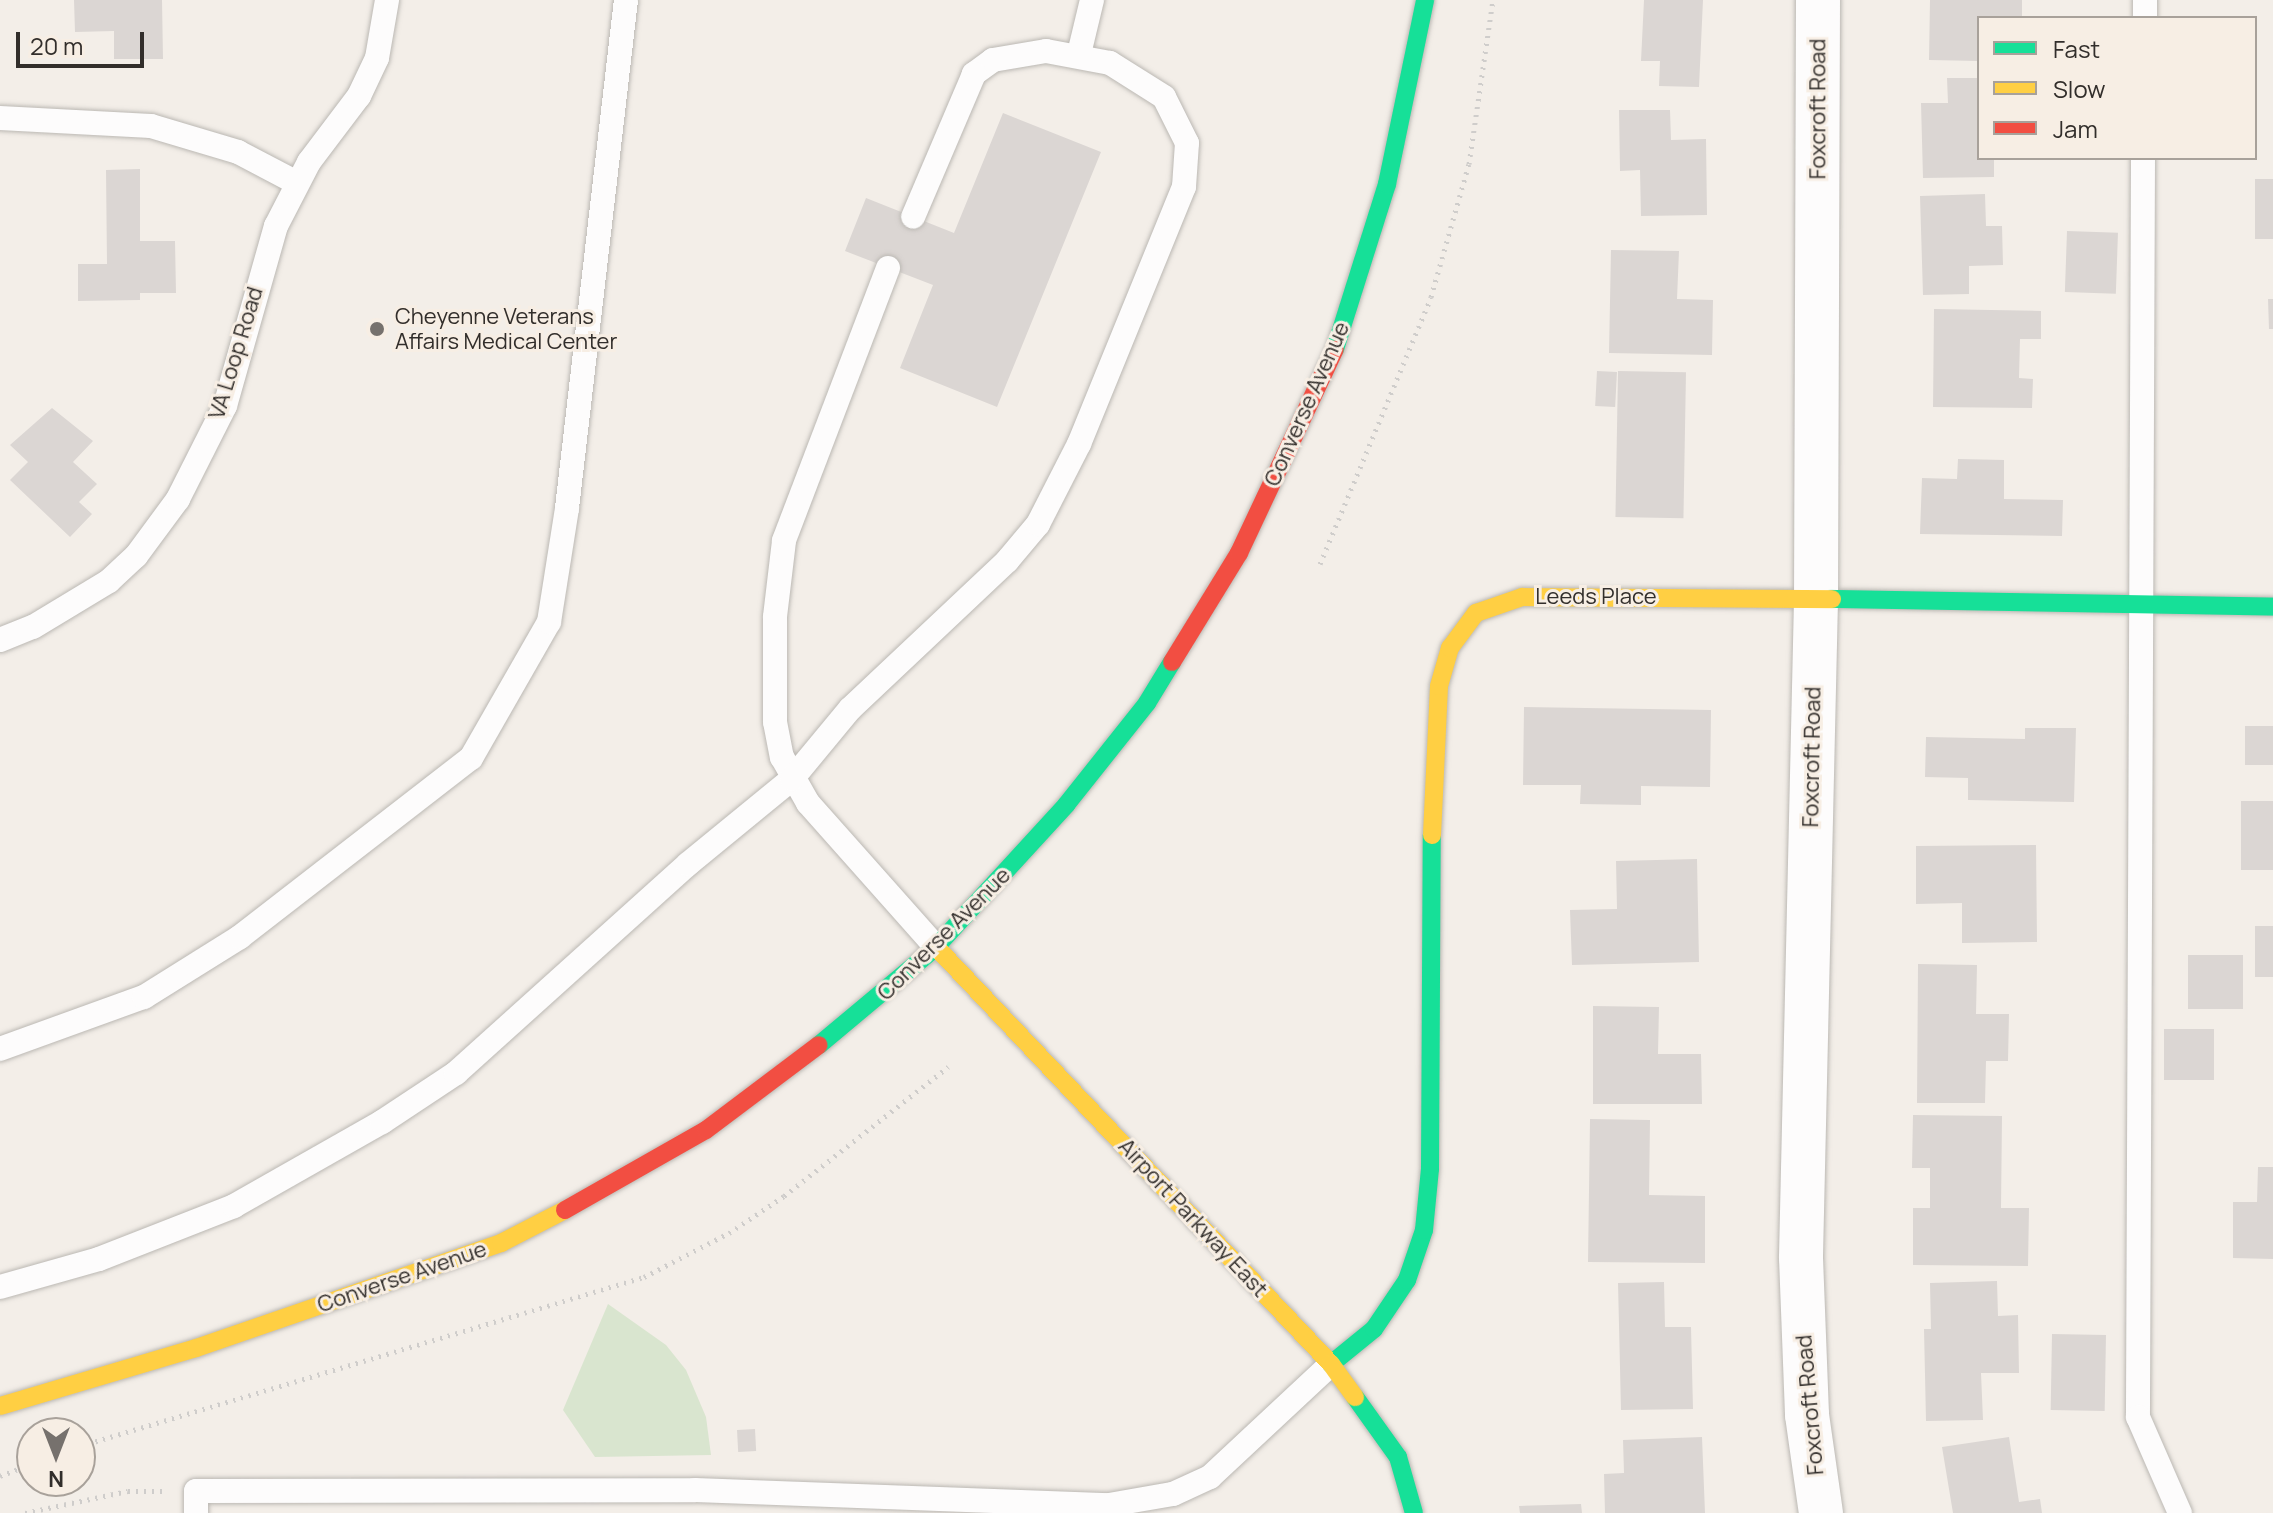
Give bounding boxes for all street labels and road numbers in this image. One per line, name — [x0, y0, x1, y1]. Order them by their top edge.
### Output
street label: Foxcroft Road — [1805, 39, 1831, 179]
street label: VA Loop Road — [203, 284, 269, 422]
street label: Converse Avenue — [1259, 318, 1355, 490]
street label: Leeds Place — [1535, 584, 1657, 610]
street label: Foxcroft Road — [1798, 686, 1826, 828]
street label: Converse Avenue — [872, 862, 1016, 1006]
street label: Airport Parkway East — [1113, 1133, 1273, 1303]
street label: Converse Avenue — [314, 1236, 490, 1318]
street label: Foxcroft Road — [1791, 1334, 1829, 1476]

